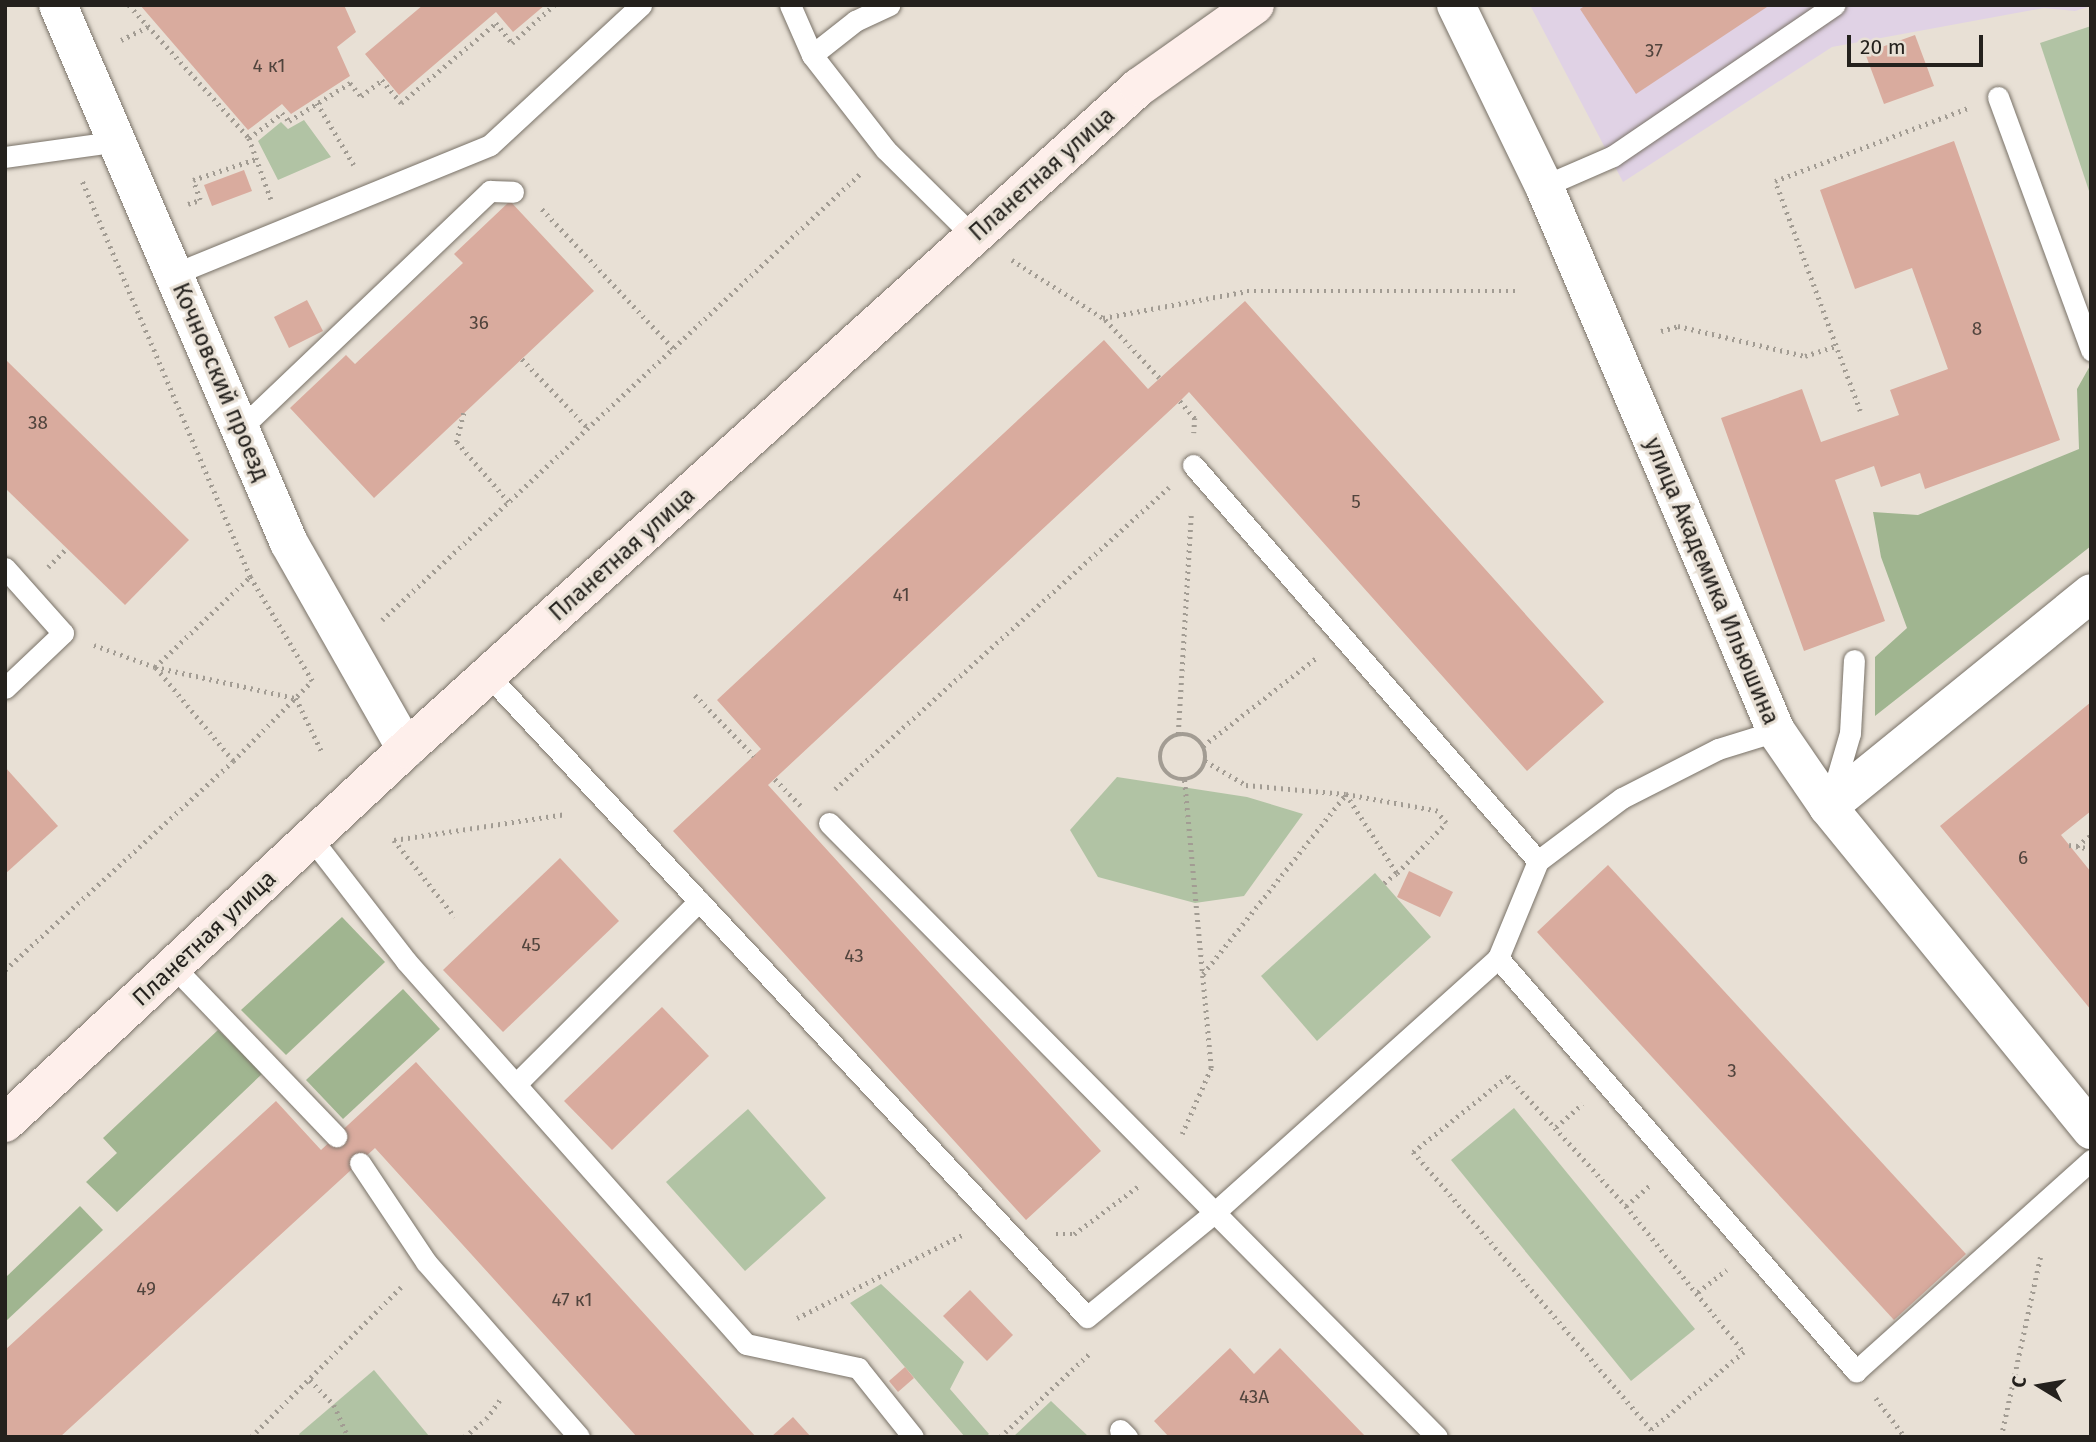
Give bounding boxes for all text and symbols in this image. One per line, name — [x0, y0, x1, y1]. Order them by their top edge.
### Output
scale bar — [1851, 21, 1988, 65]
text: 20 m — [1860, 34, 1906, 60]
house number: 37 — [1645, 40, 1663, 62]
house number: 4 к1 — [253, 55, 285, 77]
street label: Планетная улица — [964, 101, 1120, 247]
street label: Кочновский проезд — [167, 279, 275, 485]
house number: 36 — [469, 312, 489, 334]
house number: 8 — [1972, 318, 1982, 340]
house number: 38 — [28, 412, 48, 434]
street label: улица Академика Ильюшина — [1639, 433, 1785, 729]
street label: Планетная улица — [544, 481, 700, 627]
house number: 5 — [1351, 491, 1361, 513]
house number: 41 — [892, 584, 910, 606]
house number: 6 — [2018, 847, 2028, 869]
street label: Планетная улица — [126, 864, 282, 1012]
house number: 45 — [521, 934, 541, 956]
house number: 43 — [844, 945, 864, 967]
house number: 3 — [1727, 1060, 1737, 1082]
house number: 49 — [136, 1278, 156, 1300]
house number: 47 к1 — [552, 1289, 592, 1311]
north arrow — [2005, 1351, 2075, 1421]
text: С — [2007, 1374, 2031, 1389]
house number: 43А — [1239, 1386, 1269, 1408]

